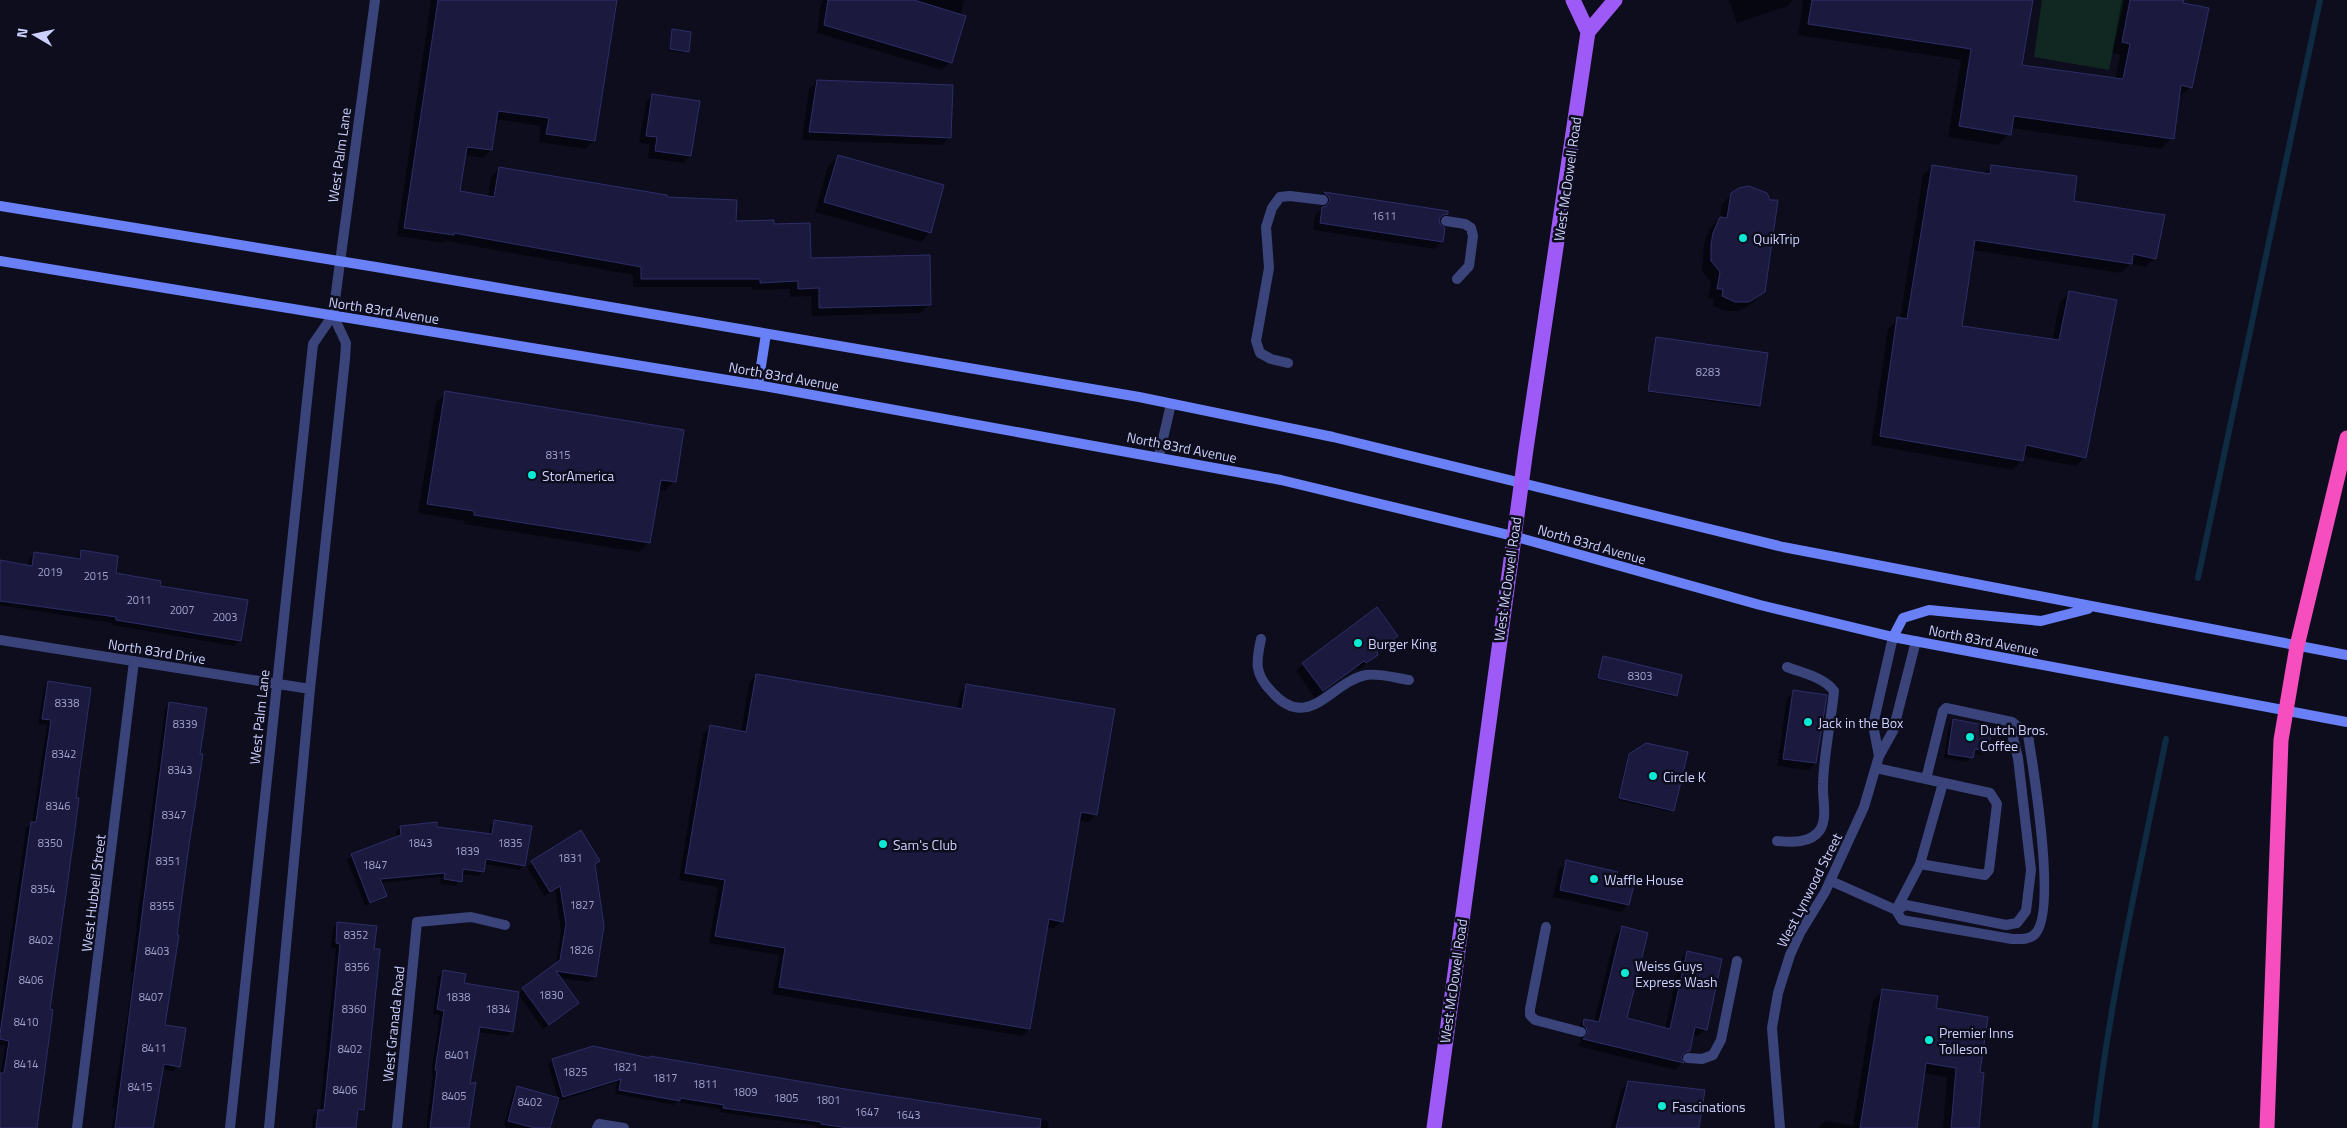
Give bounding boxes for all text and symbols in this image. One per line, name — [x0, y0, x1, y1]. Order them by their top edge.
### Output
north arrow — [10, 10, 60, 60]
text: N — [11, 26, 33, 39]
street label: West Palm Lane — [322, 106, 356, 204]
street label: West McDowell Road — [1548, 115, 1586, 243]
house number: 1611 — [1372, 208, 1396, 224]
place label: QuikTrip — [1753, 228, 1800, 249]
marker: QuikTrip — [1737, 232, 1749, 244]
street label: North 83rd Avenue — [327, 291, 441, 329]
street label: North 83rd Avenue — [727, 356, 841, 396]
house number: 8283 — [1696, 364, 1720, 380]
street label: North 83rd Avenue — [1125, 426, 1239, 468]
house number: 8315 — [546, 447, 570, 463]
place label: StorAmerica — [542, 465, 614, 486]
marker: StorAmerica — [526, 469, 538, 481]
street label: West McDowell Road — [1488, 515, 1526, 643]
street label: North 83rd Avenue — [1535, 519, 1649, 569]
house number: 2019 — [38, 564, 62, 580]
house number: 2015 — [84, 568, 108, 584]
house number: 2011 — [127, 592, 151, 608]
house number: 2007 — [170, 602, 194, 618]
house number: 2003 — [213, 609, 237, 625]
street label: North 83rd Avenue — [1927, 619, 2041, 661]
street label: North 83rd Drive — [107, 633, 207, 669]
place label: Burger King — [1368, 633, 1437, 654]
marker: Burger King — [1352, 637, 1364, 649]
house number: 8303 — [1628, 668, 1652, 684]
street label: West Palm Lane — [244, 669, 274, 765]
house number: 8338 — [55, 695, 79, 711]
place label: Jack in the Box — [1818, 712, 1904, 733]
house number: 8339 — [173, 716, 197, 732]
marker: Jack in the Box — [1802, 716, 1814, 728]
place label: Dutch Bros. Coffee — [1980, 719, 2048, 756]
marker: Dutch Bros. Coffee — [1964, 731, 1976, 743]
house number: 8342 — [52, 746, 76, 762]
house number: 8343 — [168, 762, 192, 778]
place label: Circle K — [1663, 766, 1706, 787]
marker: Circle K — [1647, 770, 1659, 782]
house number: 8346 — [46, 798, 70, 814]
house number: 8347 — [162, 807, 186, 823]
street label: West Lynwood Street — [1771, 829, 1847, 951]
street label: West Hubbell Street — [75, 833, 111, 953]
place label: Sam's Club — [893, 834, 957, 855]
house number: 8350 — [38, 835, 62, 851]
house number: 1843 — [408, 835, 432, 851]
house number: 1835 — [498, 835, 522, 851]
marker: Sam's Club — [877, 838, 889, 850]
house number: 1839 — [455, 843, 479, 859]
house number: 1831 — [558, 850, 582, 866]
house number: 8351 — [156, 853, 180, 869]
house number: 1847 — [363, 857, 387, 873]
place label: Waffle House — [1604, 869, 1684, 890]
marker: Waffle House — [1588, 873, 1600, 885]
house number: 8354 — [31, 881, 55, 897]
house number: 1827 — [570, 897, 594, 913]
house number: 8355 — [150, 898, 174, 914]
street label: West McDowell Road — [1434, 917, 1472, 1045]
house number: 8352 — [344, 927, 368, 943]
house number: 8402 — [29, 932, 53, 948]
house number: 1826 — [569, 942, 593, 958]
house number: 8403 — [145, 943, 169, 959]
place label: Weiss Guys Express Wash — [1635, 955, 1718, 992]
house number: 8356 — [345, 959, 369, 975]
street label: West Granada Road — [376, 965, 410, 1083]
marker: Weiss Guys Express Wash — [1619, 967, 1631, 979]
house number: 8406 — [19, 972, 43, 988]
house number: 1830 — [539, 987, 563, 1003]
house number: 8407 — [139, 989, 163, 1005]
house number: 1838 — [446, 989, 470, 1005]
house number: 8360 — [342, 1001, 366, 1017]
house number: 1834 — [486, 1001, 510, 1017]
house number: 8410 — [14, 1014, 38, 1030]
place label: Premier Inns Tolleson — [1939, 1022, 2014, 1059]
marker: Premier Inns Tolleson — [1923, 1034, 1935, 1046]
house number: 8411 — [142, 1040, 166, 1056]
house number: 8402 — [338, 1041, 362, 1057]
house number: 8401 — [445, 1047, 469, 1063]
house number: 8414 — [14, 1056, 38, 1072]
house number: 1821 — [613, 1059, 637, 1075]
house number: 1825 — [563, 1064, 587, 1080]
house number: 1817 — [653, 1070, 677, 1086]
house number: 1811 — [693, 1076, 717, 1092]
house number: 8415 — [128, 1079, 152, 1095]
house number: 8406 — [333, 1082, 357, 1098]
house number: 1809 — [733, 1084, 757, 1100]
house number: 8405 — [442, 1088, 466, 1104]
house number: 1805 — [774, 1090, 798, 1106]
house number: 1801 — [816, 1092, 840, 1108]
house number: 8402 — [518, 1094, 542, 1110]
place label: Fascinations — [1672, 1096, 1746, 1117]
marker: Fascinations — [1656, 1100, 1668, 1112]
house number: 1647 — [855, 1104, 879, 1120]
house number: 1643 — [896, 1107, 920, 1123]

